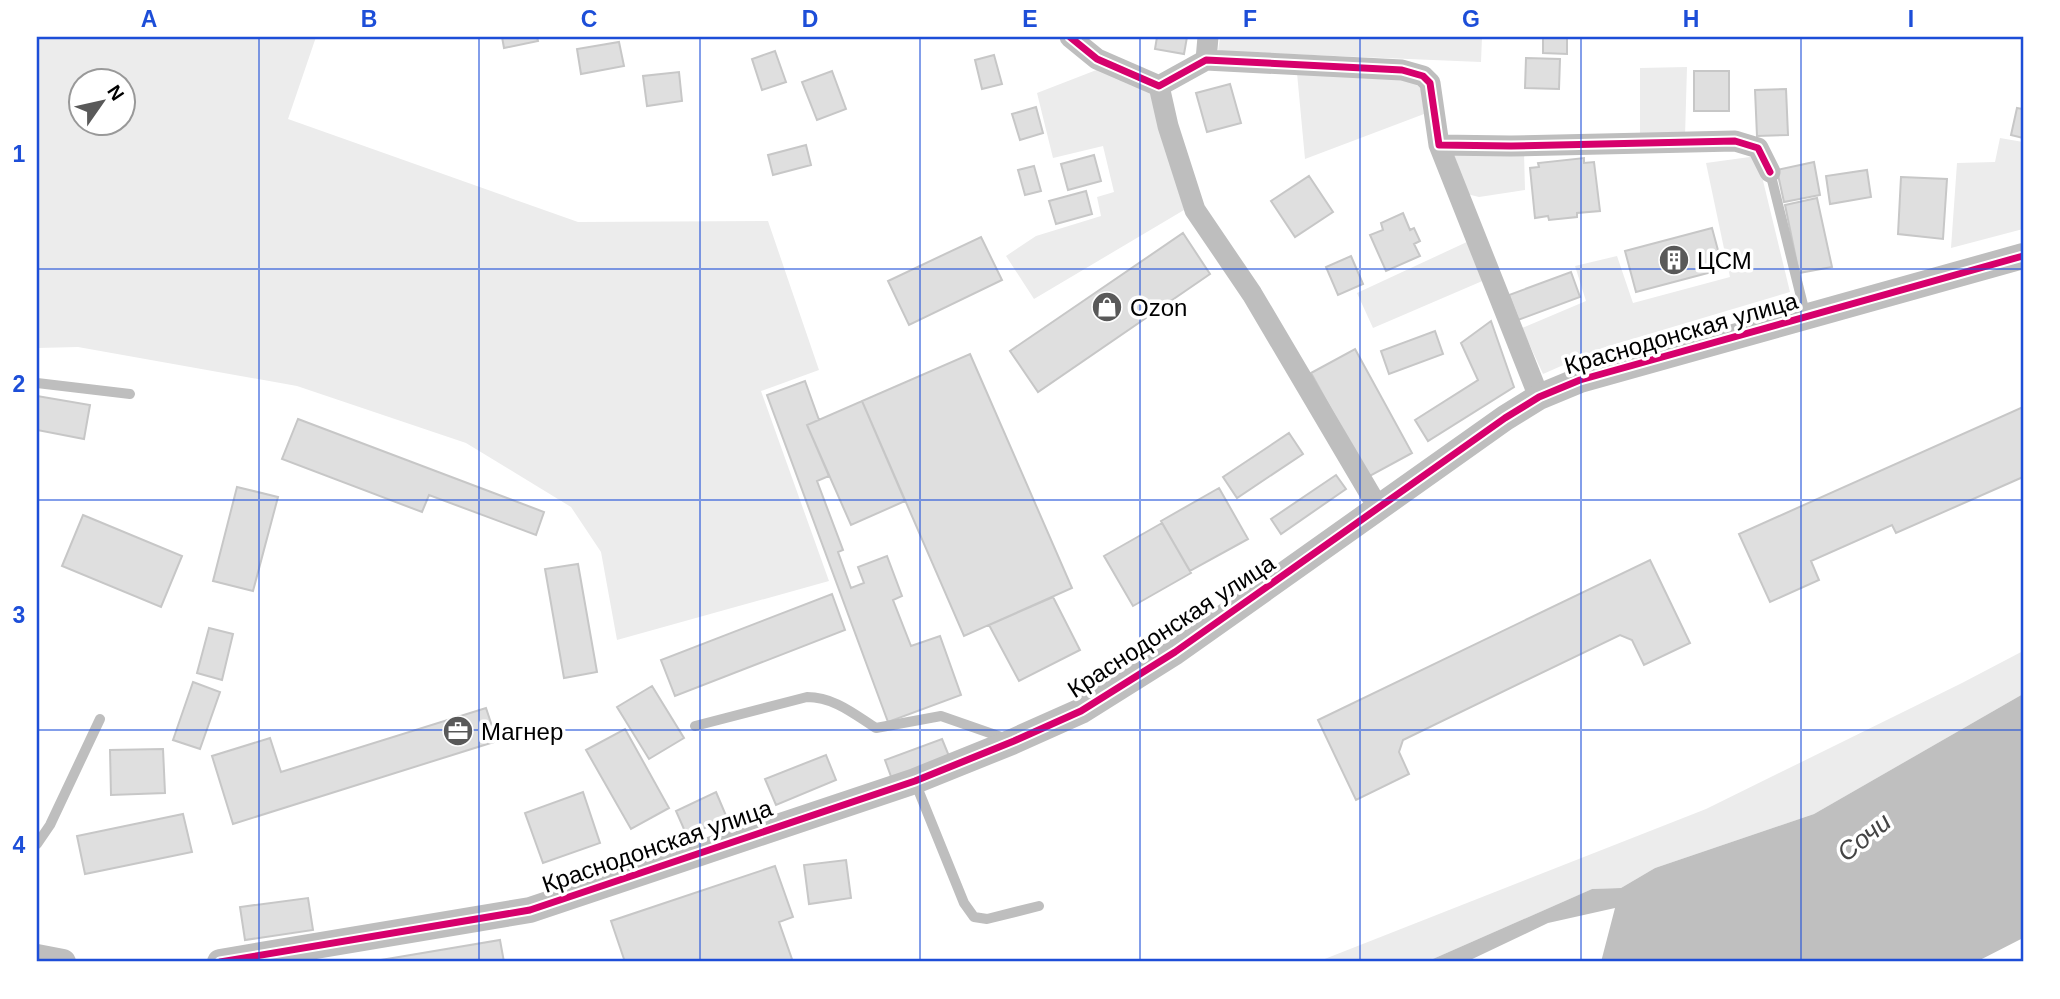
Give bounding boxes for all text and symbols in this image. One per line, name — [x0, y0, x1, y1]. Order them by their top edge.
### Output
text: A — [141, 6, 157, 32]
text: B — [361, 6, 377, 32]
text: C — [581, 6, 597, 32]
text: D — [802, 6, 818, 32]
text: E — [1022, 6, 1038, 32]
text: F — [1243, 6, 1257, 32]
text: G — [1462, 6, 1480, 32]
text: H — [1683, 6, 1699, 32]
text: I — [1908, 6, 1914, 32]
north arrow — [66, 66, 136, 136]
text: N — [103, 81, 128, 104]
text: 1 — [13, 141, 26, 167]
building icon: ЦСМ — [1657, 243, 1691, 277]
place label: ЦСМ — [1697, 247, 1752, 274]
street label: Краснодонская улица — [1561, 287, 1801, 379]
shop icon: Ozon — [1090, 290, 1124, 324]
place label: Ozon — [1130, 294, 1187, 321]
text: 2 — [13, 371, 25, 397]
street label: Краснодонская улица — [1062, 549, 1280, 703]
text: 3 — [13, 602, 25, 628]
office icon: Магнер — [441, 714, 475, 748]
place label: Магнер — [481, 718, 563, 745]
street label: Краснодонская улица — [538, 794, 776, 898]
water label: Сочи — [1831, 806, 1897, 868]
text: 4 — [13, 832, 26, 858]

